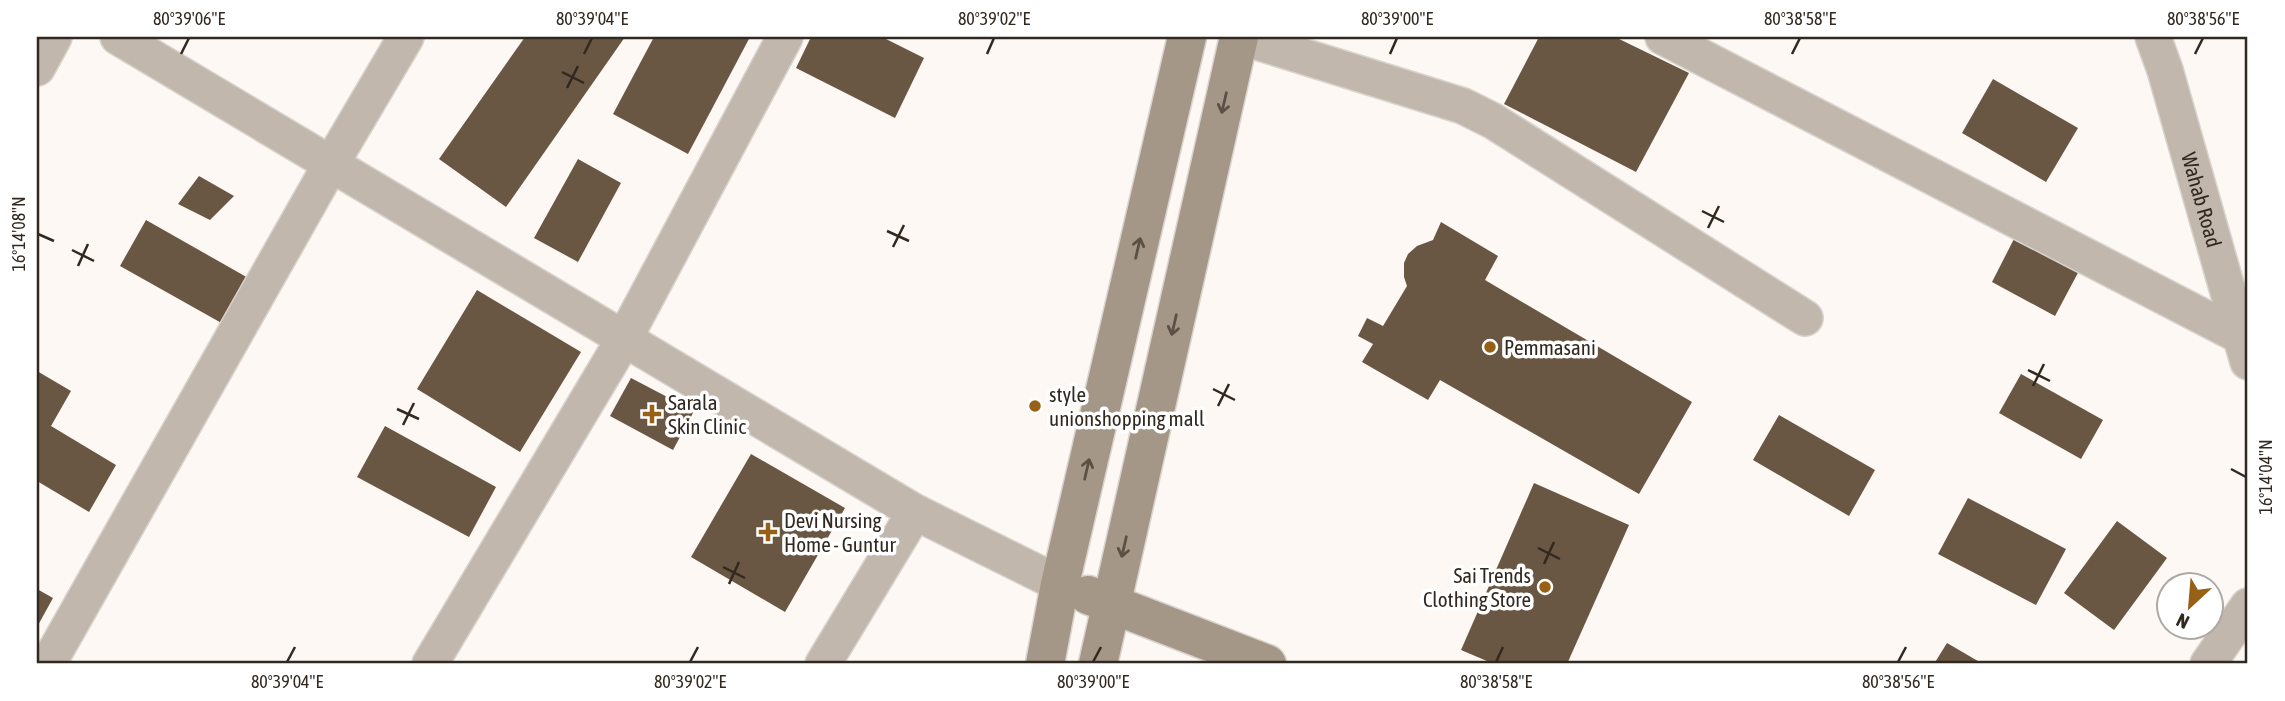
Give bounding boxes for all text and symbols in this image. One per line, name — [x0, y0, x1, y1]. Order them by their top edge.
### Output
text: 80°39'06"E — [153, 8, 225, 29]
text: 80°39'04"E — [556, 8, 628, 29]
text: 80°39'02"E — [958, 8, 1030, 29]
text: 80°39'00"E — [1361, 8, 1433, 29]
text: 80°38'58"E — [1764, 8, 1836, 29]
text: 80°38'56"E — [2167, 8, 2239, 29]
one-way arrow — [1217, 91, 1231, 114]
street label: Wahab Road — [2177, 150, 2227, 250]
text: 16°14'08"N — [8, 196, 29, 272]
one-way arrow — [1132, 237, 1146, 260]
one-way arrow — [1167, 313, 1181, 336]
place label: Pemmasani — [1504, 335, 1596, 359]
marker: Pemmasani — [1482, 339, 1498, 355]
place label: style unionshopping mall — [1049, 382, 1205, 430]
place label: Sarala Skin Clinic — [668, 390, 746, 438]
marker: style unionshopping mall — [1027, 398, 1043, 414]
marker: Sarala Skin Clinic — [642, 404, 662, 424]
text: 16°14'04"N — [2255, 439, 2276, 515]
one-way arrow — [1081, 459, 1094, 481]
place label: Devi Nursing Home - Guntur — [784, 508, 896, 556]
marker: Devi Nursing Home - Guntur — [758, 522, 778, 542]
one-way arrow — [1117, 535, 1130, 558]
place label: Sai Trends Clothing Store — [1423, 563, 1531, 611]
north arrow — [2156, 572, 2226, 642]
marker: Sai Trends Clothing Store — [1537, 579, 1553, 595]
text: N — [2173, 609, 2192, 634]
text: 80°39'04"E — [251, 671, 323, 692]
text: 80°39'02"E — [654, 671, 726, 692]
text: 80°39'00"E — [1057, 671, 1129, 692]
text: 80°38'58"E — [1460, 671, 1532, 692]
text: 80°38'56"E — [1862, 671, 1934, 692]

